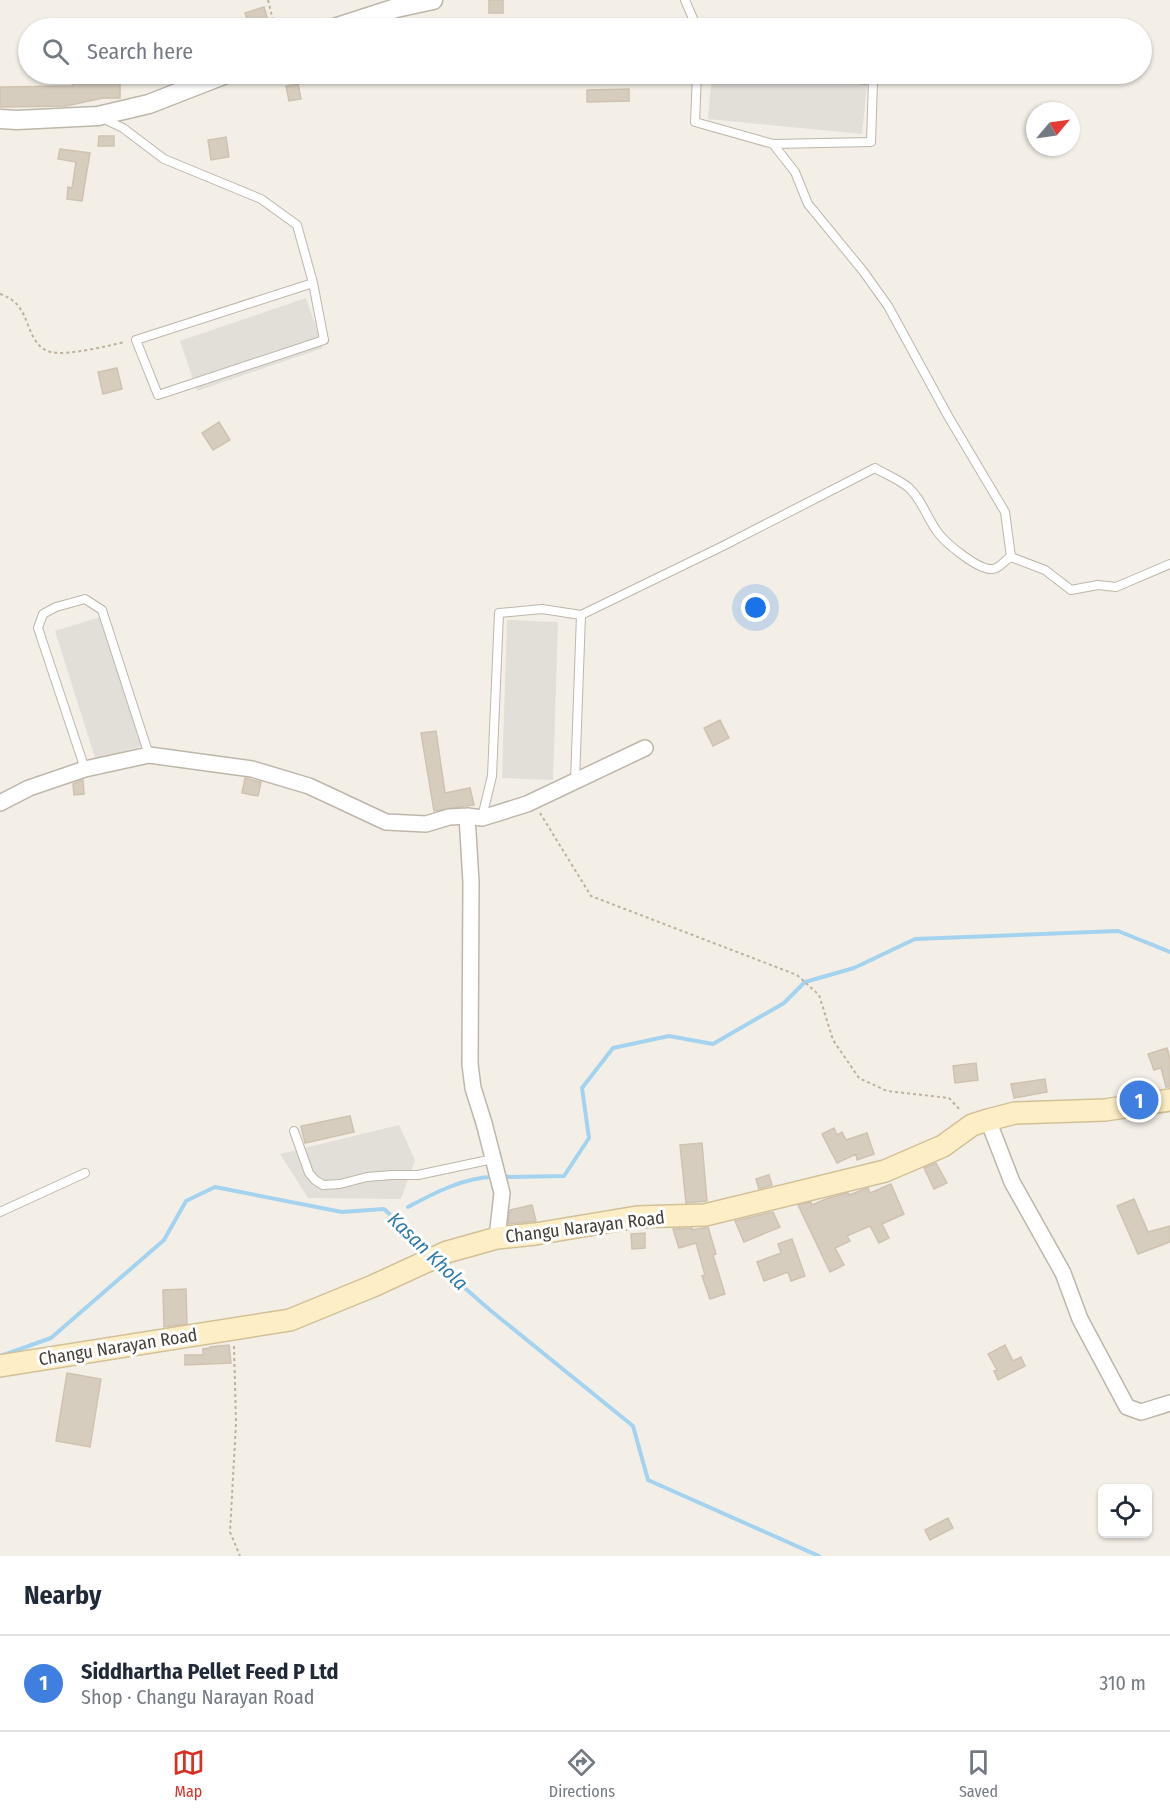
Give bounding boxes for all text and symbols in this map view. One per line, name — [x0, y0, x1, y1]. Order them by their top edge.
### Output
search box — [18, 18, 1152, 84]
icon: search — [39, 35, 72, 68]
text: Search here — [87, 38, 193, 65]
north arrow — [1026, 102, 1080, 156]
your location — [741, 593, 770, 622]
pin: 1 — [1120, 1078, 1158, 1122]
street label: Changu Narayan Road — [504, 1206, 666, 1248]
water label: Kasan Khola — [383, 1207, 473, 1295]
street label: Changu Narayan Road — [37, 1324, 199, 1370]
map controls — [1098, 1484, 1152, 1538]
button: locate — [1098, 1484, 1152, 1538]
text: Nearby — [24, 1580, 101, 1611]
text: Siddhartha Pellet Feed P Ltd — [81, 1658, 339, 1685]
text: 1 — [39, 1671, 48, 1695]
text: 310 m — [1099, 1671, 1146, 1695]
text: Shop · Changu Narayan Road — [81, 1685, 314, 1709]
tab: Map — [172, 1746, 205, 1801]
tab: Directions — [549, 1746, 615, 1801]
tab: Saved — [959, 1746, 998, 1801]

